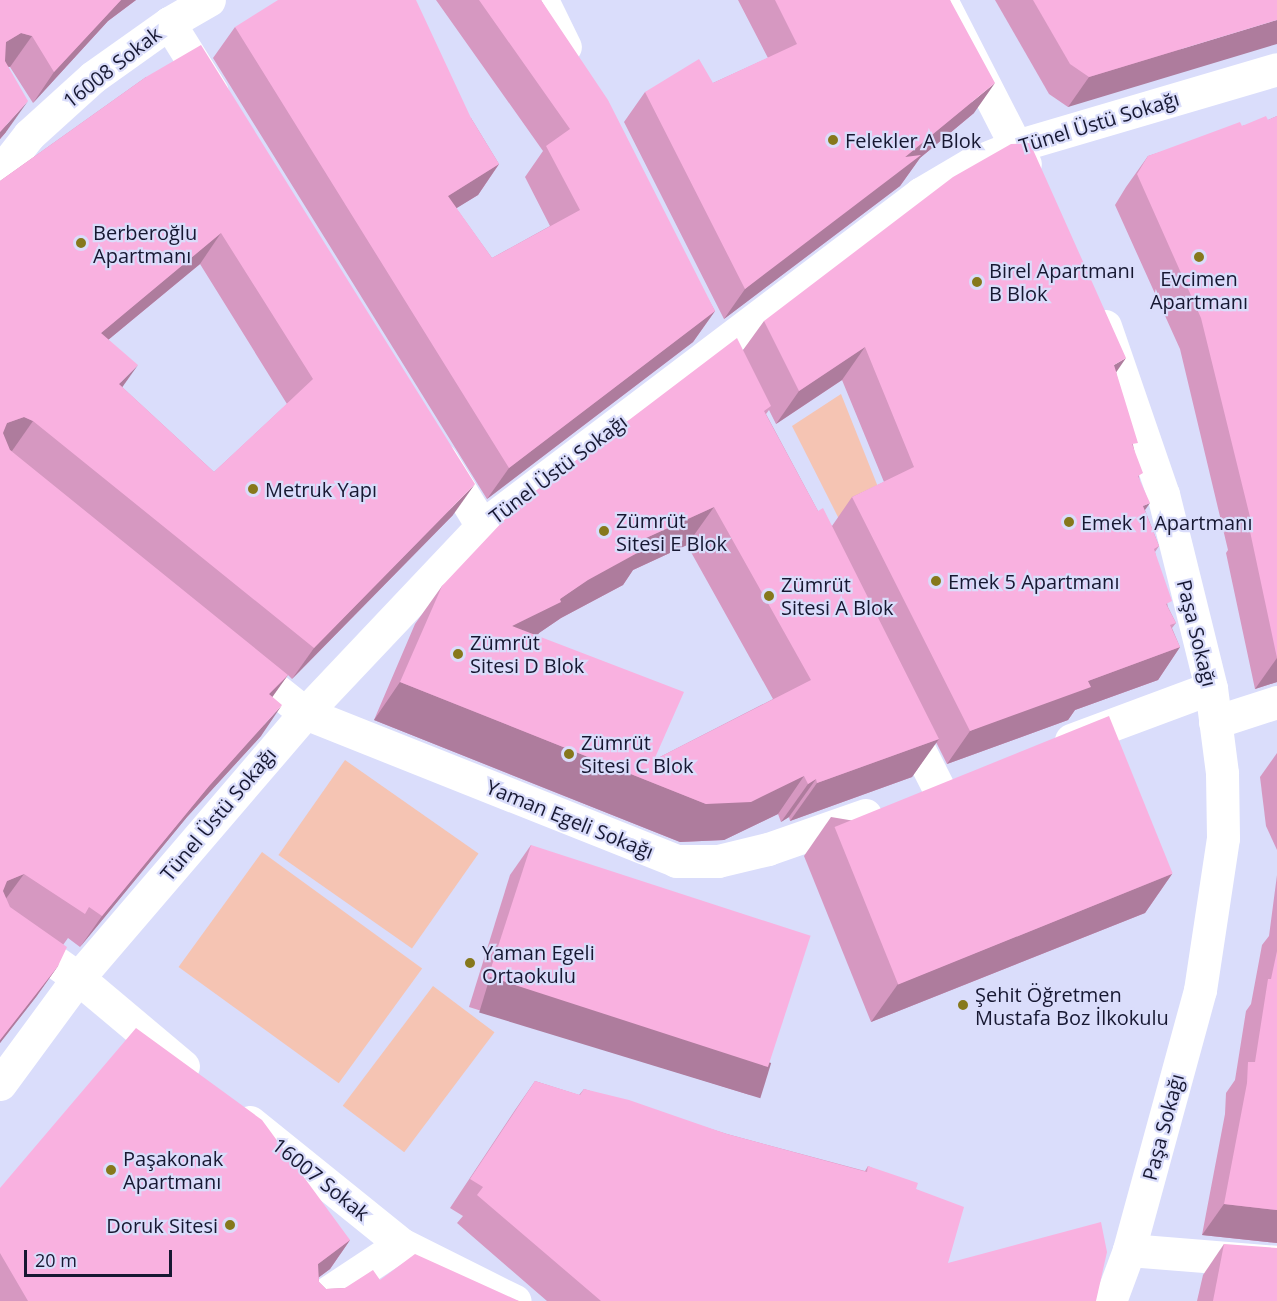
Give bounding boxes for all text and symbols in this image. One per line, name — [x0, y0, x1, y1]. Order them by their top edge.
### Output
street label: 16008 Sokak — [58, 21, 166, 113]
street label: Tünel Üstü Sokağı — [1016, 86, 1182, 158]
place label: Felekler A Blok — [845, 128, 981, 152]
marker: Felekler A Blok — [826, 133, 840, 147]
place label: Berberoğlu Apartmanı — [93, 220, 197, 267]
marker: Berberoğlu Apartmanı — [74, 236, 88, 250]
marker: Evcimen Apartmanı — [1192, 250, 1206, 264]
place label: Birel Apartmanı B Blok — [989, 258, 1135, 305]
place label: Evcimen Apartmanı — [1150, 266, 1248, 313]
marker: Birel Apartmanı B Blok — [970, 275, 984, 289]
street label: Tünel Üstü Sokağı — [484, 409, 632, 529]
place label: Metruk Yapı — [265, 477, 377, 501]
marker: Metruk Yapı — [246, 482, 260, 496]
place label: Zümrüt Sitesi E Blok — [616, 508, 727, 555]
place label: Emek 1 Apartmanı — [1081, 510, 1252, 534]
marker: Emek 1 Apartmanı — [1062, 515, 1076, 529]
marker: Zümrüt Sitesi E Blok — [597, 524, 611, 538]
place label: Emek 5 Apartmanı — [948, 569, 1119, 593]
place label: Zümrüt Sitesi A Blok — [781, 572, 894, 619]
marker: Emek 5 Apartmanı — [929, 574, 943, 588]
street label: Paşa Sokağı — [1172, 577, 1222, 689]
marker: Zümrüt Sitesi A Blok — [762, 589, 776, 603]
place label: Zümrüt Sitesi D Blok — [470, 630, 584, 677]
marker: Zümrüt Sitesi D Blok — [451, 647, 465, 661]
place label: Zümrüt Sitesi C Blok — [581, 730, 693, 777]
street label: Tünel Üstü Sokağı — [155, 743, 281, 885]
marker: Zümrüt Sitesi C Blok — [562, 747, 576, 761]
street label: Yaman Egeli Sokağı — [483, 774, 657, 864]
place label: Yaman Egeli Ortaokulu — [482, 940, 595, 987]
marker: Yaman Egeli Ortaokulu — [463, 956, 477, 970]
place label: Şehit Öğretmen Mustafa Boz İlkokulu — [975, 982, 1169, 1029]
marker: Şehit Öğretmen Mustafa Boz İlkokulu — [956, 998, 970, 1012]
street label: Paşa Sokağı — [1137, 1071, 1189, 1183]
street label: 16007 Sokak — [268, 1133, 374, 1225]
place label: Paşakonak Apartmanı — [123, 1146, 223, 1193]
marker: Paşakonak Apartmanı — [104, 1163, 118, 1177]
place label: Doruk Sitesi — [106, 1213, 218, 1237]
marker: Doruk Sitesi — [223, 1218, 237, 1232]
scale bar — [27, 1238, 176, 1276]
text: 20 m — [35, 1248, 77, 1272]

